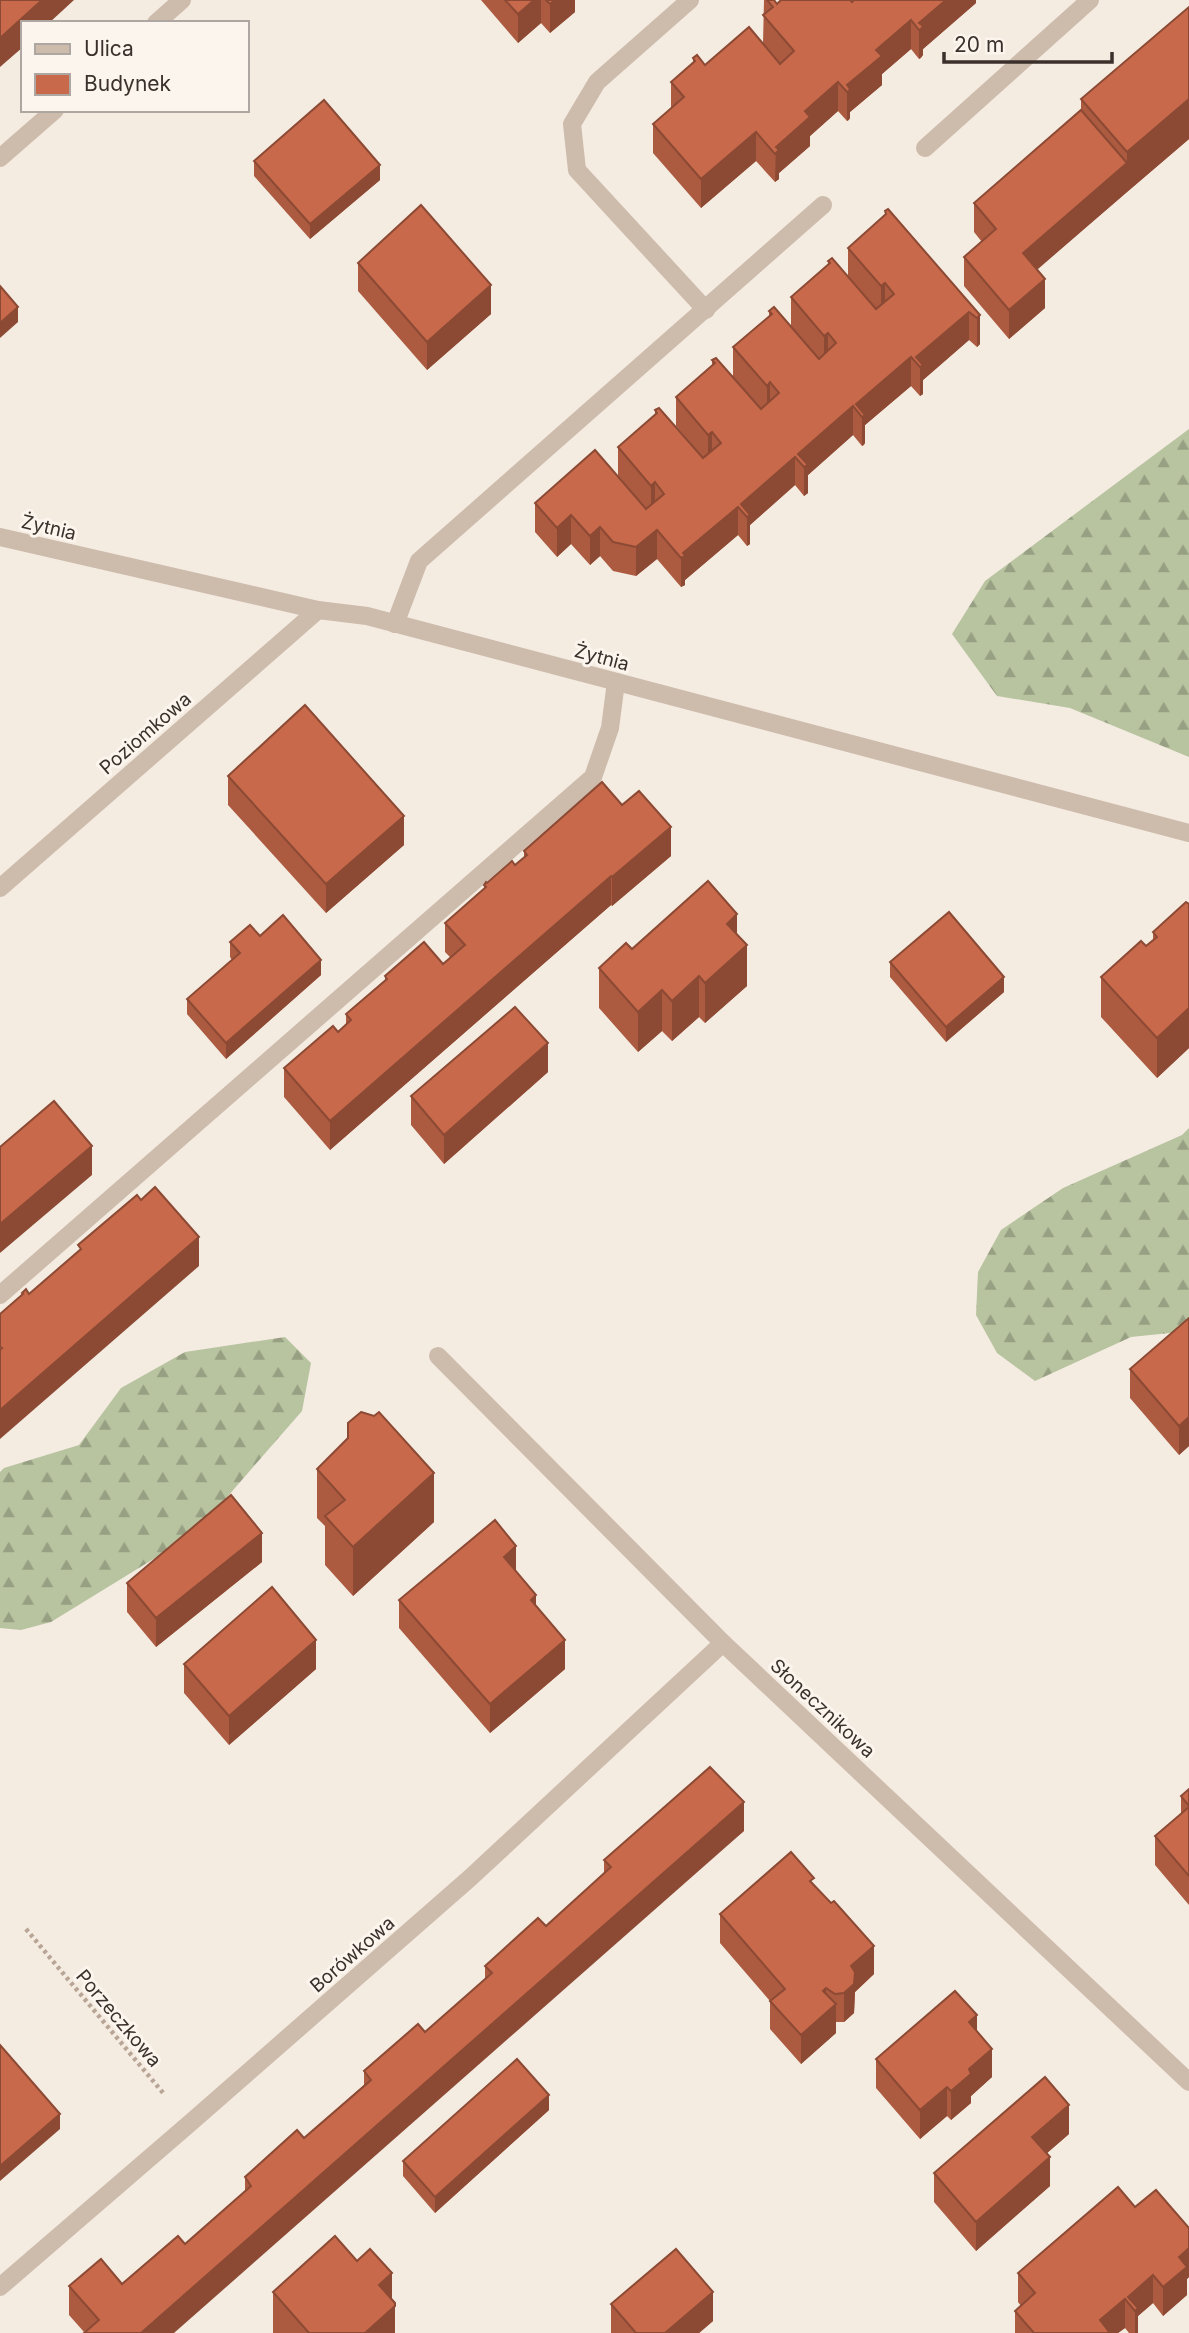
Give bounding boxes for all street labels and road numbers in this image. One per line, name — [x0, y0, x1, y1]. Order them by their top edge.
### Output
street label: Żytnia — [19, 510, 79, 545]
street label: Żytnia — [572, 639, 632, 676]
street label: Poziomkowa — [95, 687, 196, 779]
street label: Słonecznikowa — [766, 1654, 880, 1763]
street label: Borówkowa — [305, 1911, 399, 1997]
street label: Porzeczkowa — [71, 1965, 166, 2072]

